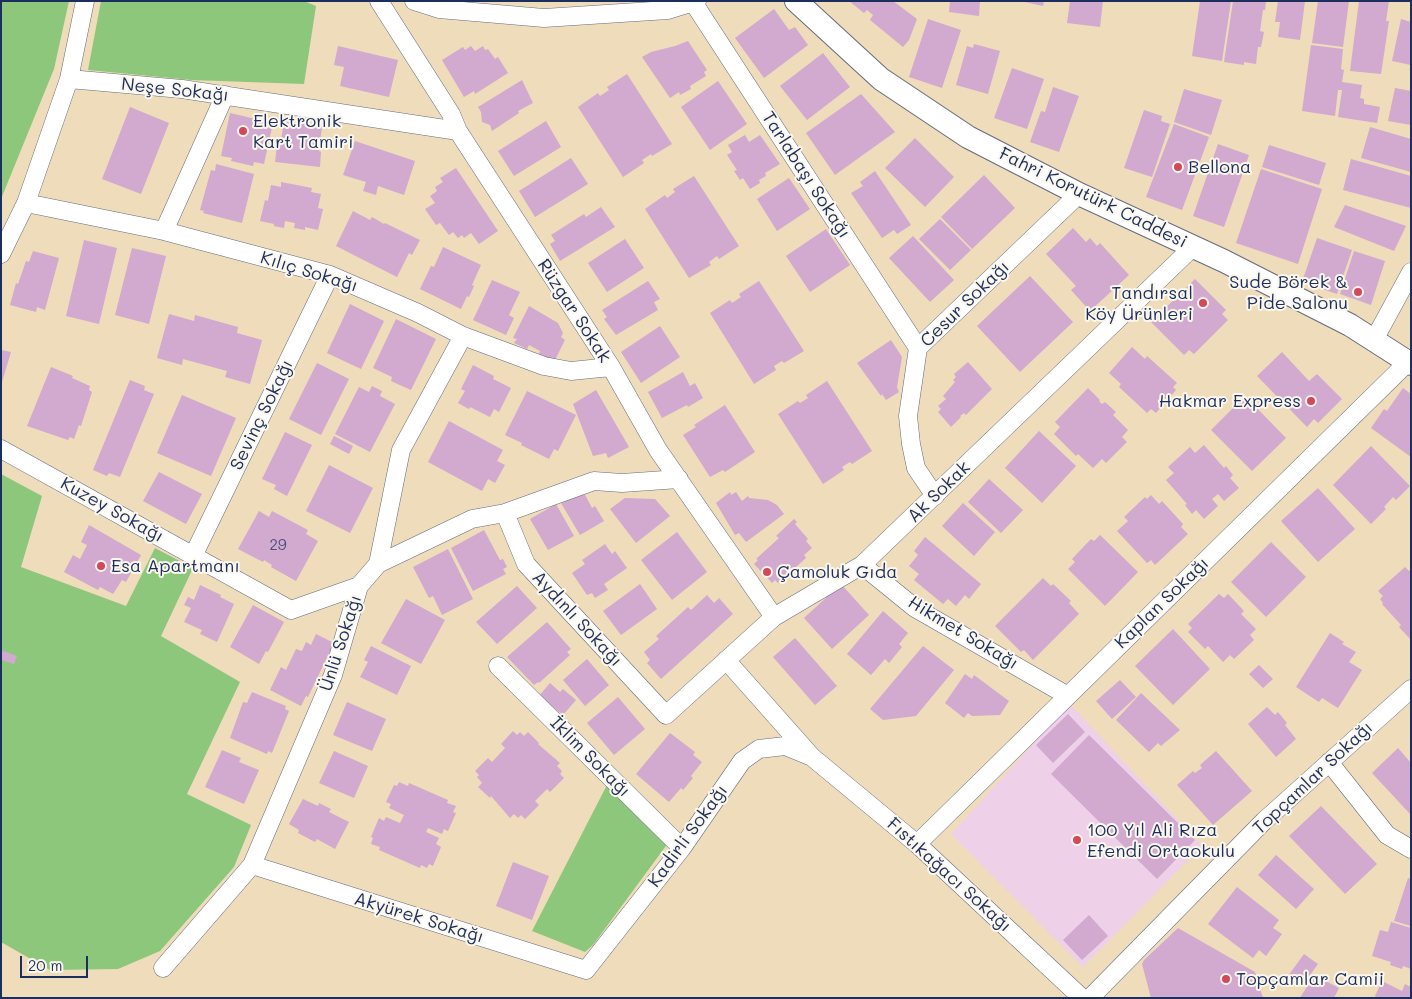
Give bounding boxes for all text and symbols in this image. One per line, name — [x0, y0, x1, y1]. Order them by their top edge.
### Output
street label: Neşe Sokağı — [120, 74, 230, 106]
street label: Tarlabaşı Sokağı — [757, 108, 855, 242]
place label: Elektronik Kart Tamiri — [253, 110, 353, 152]
marker: Elektronik Kart Tamiri — [237, 125, 249, 137]
street label: Fahri Korutürk Caddesi — [995, 143, 1191, 253]
place label: Bellona — [1188, 156, 1251, 178]
marker: Bellona — [1172, 161, 1184, 173]
street label: Kılıç Sokağı — [258, 247, 360, 297]
street label: Rüzgar Sokak — [533, 255, 615, 367]
street label: Cesur Sokağı — [916, 256, 1014, 352]
place label: Sude Börek & Pide Salonu — [1229, 271, 1348, 314]
place label: Tandırsal Köy Ürünleri — [1085, 282, 1193, 324]
marker: Sude Börek & Pide Salonu — [1352, 286, 1364, 298]
marker: Tandırsal Köy Ürünleri — [1197, 297, 1209, 309]
street label: Sevinç Sokağı — [226, 356, 298, 474]
place label: Hakmar Express — [1159, 390, 1301, 412]
marker: Hakmar Express — [1305, 395, 1317, 407]
street label: Ak Sokak — [903, 457, 975, 527]
street label: Kuzey Sokağı — [57, 473, 167, 547]
house number: 29 — [269, 536, 287, 554]
street label: Kaplan Sokağı — [1110, 553, 1214, 653]
place label: Esa Apartmanı — [111, 555, 240, 577]
marker: Esa Apartmanı — [95, 560, 107, 572]
place label: Çamoluk Gıda — [777, 561, 897, 583]
marker: Çamoluk Gıda — [761, 566, 773, 578]
street label: Aydınlı Sokağı — [527, 567, 627, 671]
street label: Ünlü Sokağı — [315, 592, 367, 694]
street label: Hikmet Sokağı — [904, 592, 1022, 674]
street label: İklim Sokağı — [545, 712, 635, 802]
street label: Topçamlar Sokağı — [1249, 717, 1377, 839]
street label: Kadirli Sokağı — [644, 780, 732, 892]
street label: Fıstıkağacı Sokağı — [882, 813, 1016, 937]
place label: 100 Yıl Ali Rıza Efendi Ortaokulu — [1087, 819, 1235, 862]
marker: 100 Yıl Ali Rıza Efendi Ortaokulu — [1071, 834, 1083, 846]
street label: Akyürek Sokağı — [352, 888, 486, 948]
scale bar — [22, 946, 90, 978]
text: 20 m — [28, 955, 62, 975]
place label: Topçamlar Camii — [1236, 968, 1384, 990]
marker: Topçamlar Camii — [1220, 973, 1232, 985]

